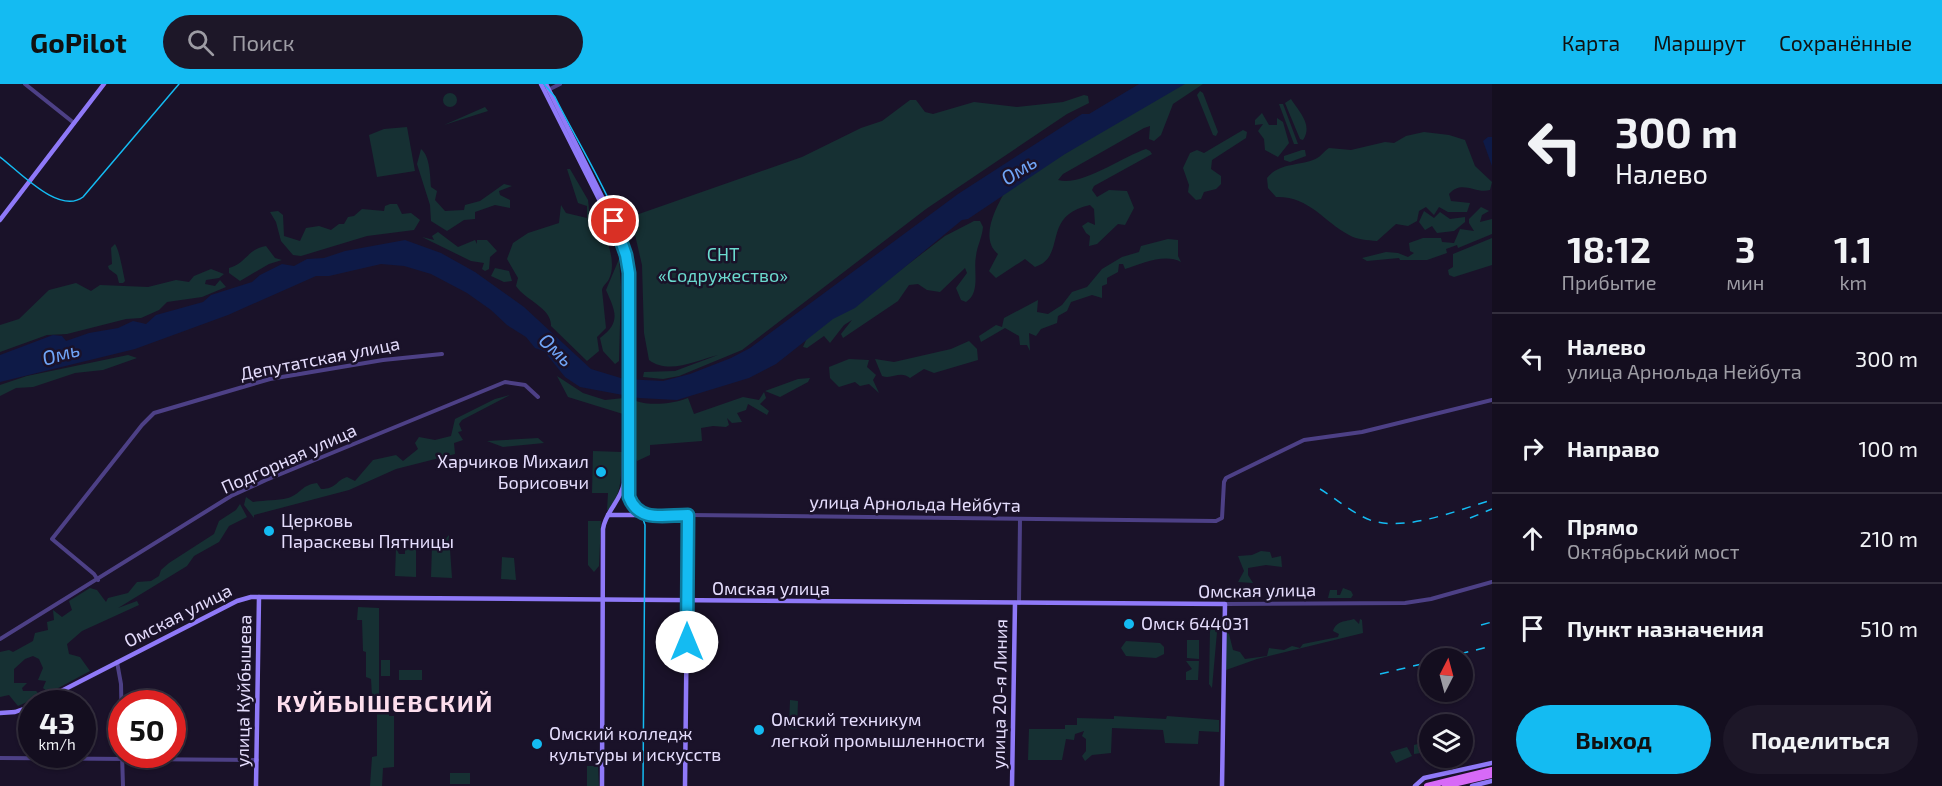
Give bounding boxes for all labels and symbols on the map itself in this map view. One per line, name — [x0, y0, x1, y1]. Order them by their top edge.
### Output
water label: Омь — [996, 149, 1041, 190]
pin — [588, 195, 639, 246]
park label: СНТ «Содружество» — [658, 243, 788, 286]
water label: Омь — [534, 327, 579, 371]
street label: Депутатская улица — [238, 332, 401, 384]
water label: Омь — [39, 336, 82, 370]
street label: Подгорная улица — [217, 418, 360, 498]
place label: Харчиков Михаил Борисовчи — [437, 450, 589, 493]
marker: Харчиков Михаил Борисовчи — [594, 465, 608, 479]
street label: улица Арнольда Нейбута — [809, 490, 1021, 516]
place label: Церковь Параскевы Пятницы — [281, 509, 454, 552]
marker: Церковь Параскевы Пятницы — [262, 524, 276, 538]
street label: Омская улица — [712, 577, 830, 599]
street label: Омская улица — [1198, 578, 1316, 602]
street label: Омская улица — [120, 579, 235, 652]
position arrow — [655, 610, 719, 674]
place label: Омск 644031 — [1141, 612, 1249, 634]
street label: улица Куйбышева — [231, 615, 255, 767]
marker: Омск 644031 — [1122, 617, 1136, 631]
street label: улица 20-я Линия — [987, 619, 1011, 769]
north arrow — [1419, 648, 1473, 702]
district label: КУЙБЫШЕВСКИЙ — [276, 688, 494, 717]
speed limit sign: 50 — [108, 690, 186, 768]
place label: Омский техникум легкой промышленности — [771, 708, 985, 751]
place label: Омский колледж культуры и искусств — [549, 722, 721, 765]
marker: Омский техникум легкой промышленности — [752, 723, 766, 737]
marker: Омский колледж культуры и искусств — [530, 737, 544, 751]

